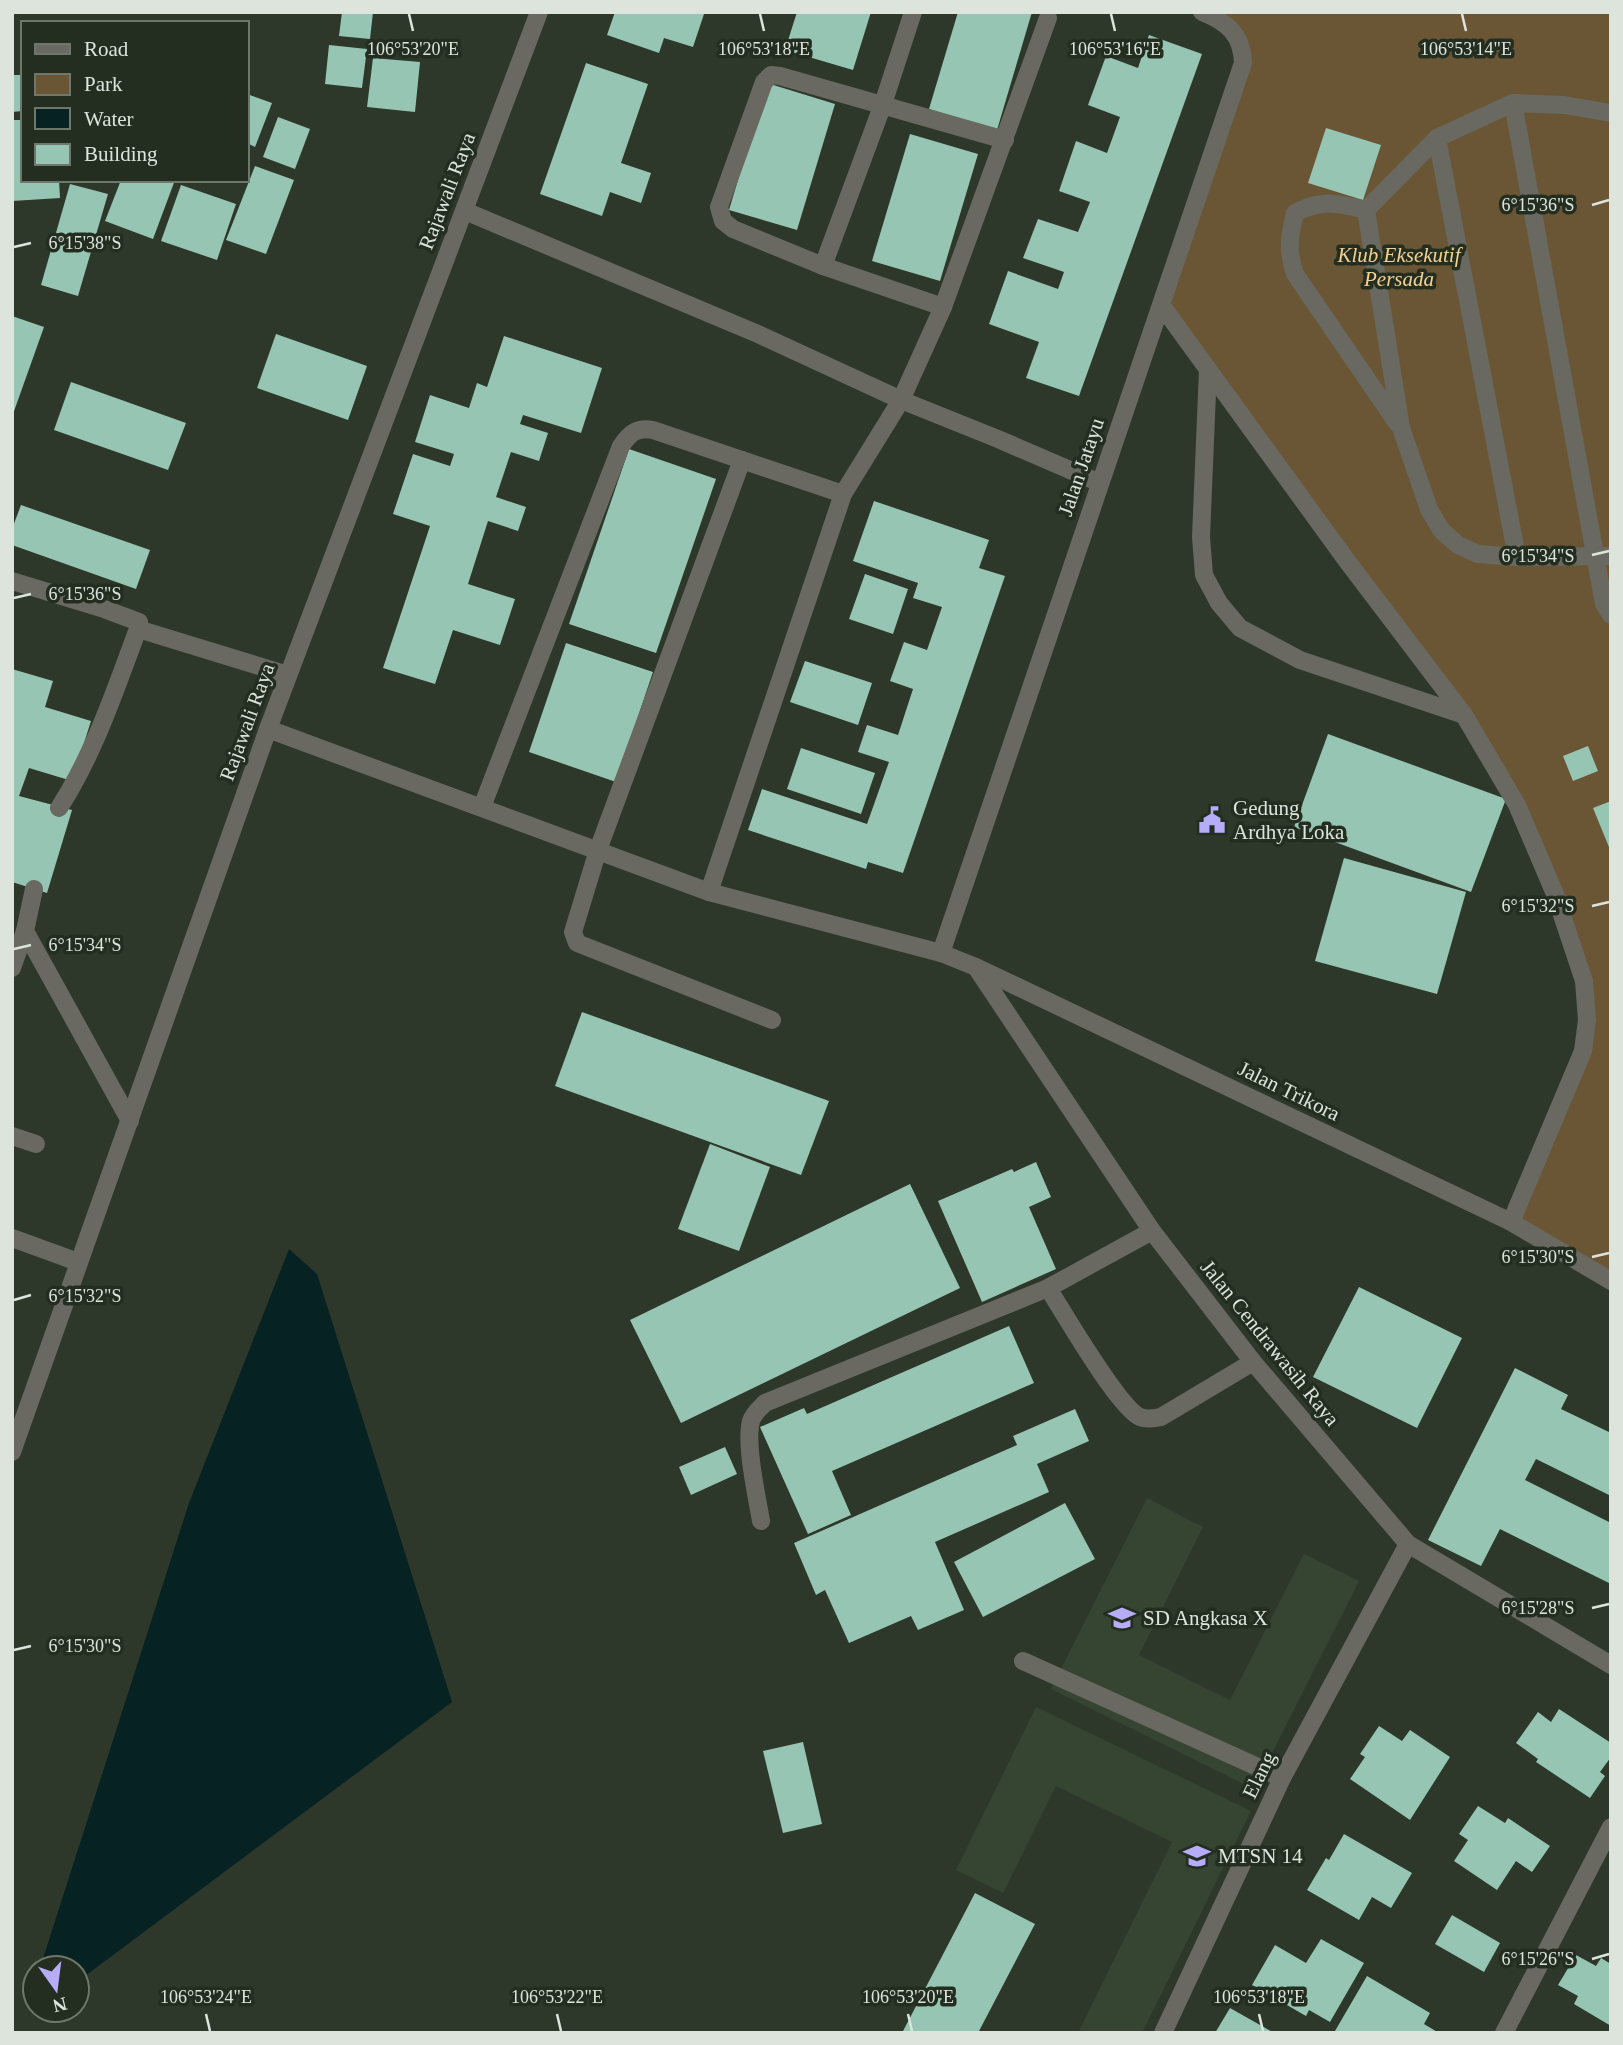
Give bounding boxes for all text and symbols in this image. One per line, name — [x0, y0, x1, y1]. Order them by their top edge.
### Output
legend — [21, 21, 248, 182]
text: Road — [84, 37, 129, 61]
text: 106°53'20"E — [367, 39, 459, 59]
text: 106°53'18"E — [718, 39, 810, 59]
text: 106°53'16"E — [1069, 39, 1161, 59]
text: 106°53'14"E — [1420, 39, 1512, 59]
text: Park — [84, 72, 123, 96]
text: Water — [84, 107, 134, 131]
street label: Rajawali Raya — [414, 129, 480, 253]
text: Building — [84, 142, 158, 166]
text: 6°15'36"S — [1502, 195, 1574, 215]
text: 6°15'38"S — [49, 233, 121, 253]
park label: Klub Eksekutif Persada — [1336, 243, 1464, 291]
street label: Jalan Jatayu — [1053, 414, 1109, 519]
text: 6°15'34"S — [1502, 546, 1574, 566]
text: 6°15'36"S — [49, 584, 121, 604]
street label: Rajawali Raya — [215, 659, 280, 784]
place label: Gedung Ardhya Loka — [1233, 796, 1345, 844]
public building icon: Gedung Ardhya Loka — [1197, 805, 1227, 835]
text: 6°15'32"S — [1502, 896, 1574, 916]
text: 6°15'34"S — [49, 935, 121, 955]
street label: Jalan Trikora — [1234, 1056, 1344, 1126]
text: 6°15'30"S — [1502, 1247, 1574, 1267]
street label: Jalan Cendrawasih Raya — [1196, 1255, 1345, 1431]
text: 6°15'32"S — [49, 1286, 121, 1306]
text: 6°15'28"S — [1502, 1598, 1574, 1618]
school or university icon: SD Angkasa X — [1107, 1603, 1137, 1633]
place label: SD Angkasa X — [1143, 1606, 1268, 1630]
text: 6°15'30"S — [49, 1636, 121, 1656]
street label: Elang — [1237, 1747, 1281, 1802]
school or university icon: MTSN 14 — [1182, 1841, 1212, 1871]
place label: MTSN 14 — [1218, 1844, 1303, 1868]
text: 6°15'26"S — [1502, 1949, 1574, 1969]
north arrow — [21, 1954, 91, 2024]
text: 106°53'24"E — [160, 1987, 252, 2007]
text: 106°53'22"E — [511, 1987, 603, 2007]
text: 106°53'20"E — [862, 1987, 954, 2007]
text: 106°53'18"E — [1213, 1987, 1305, 2007]
text: N — [51, 1993, 69, 2017]

